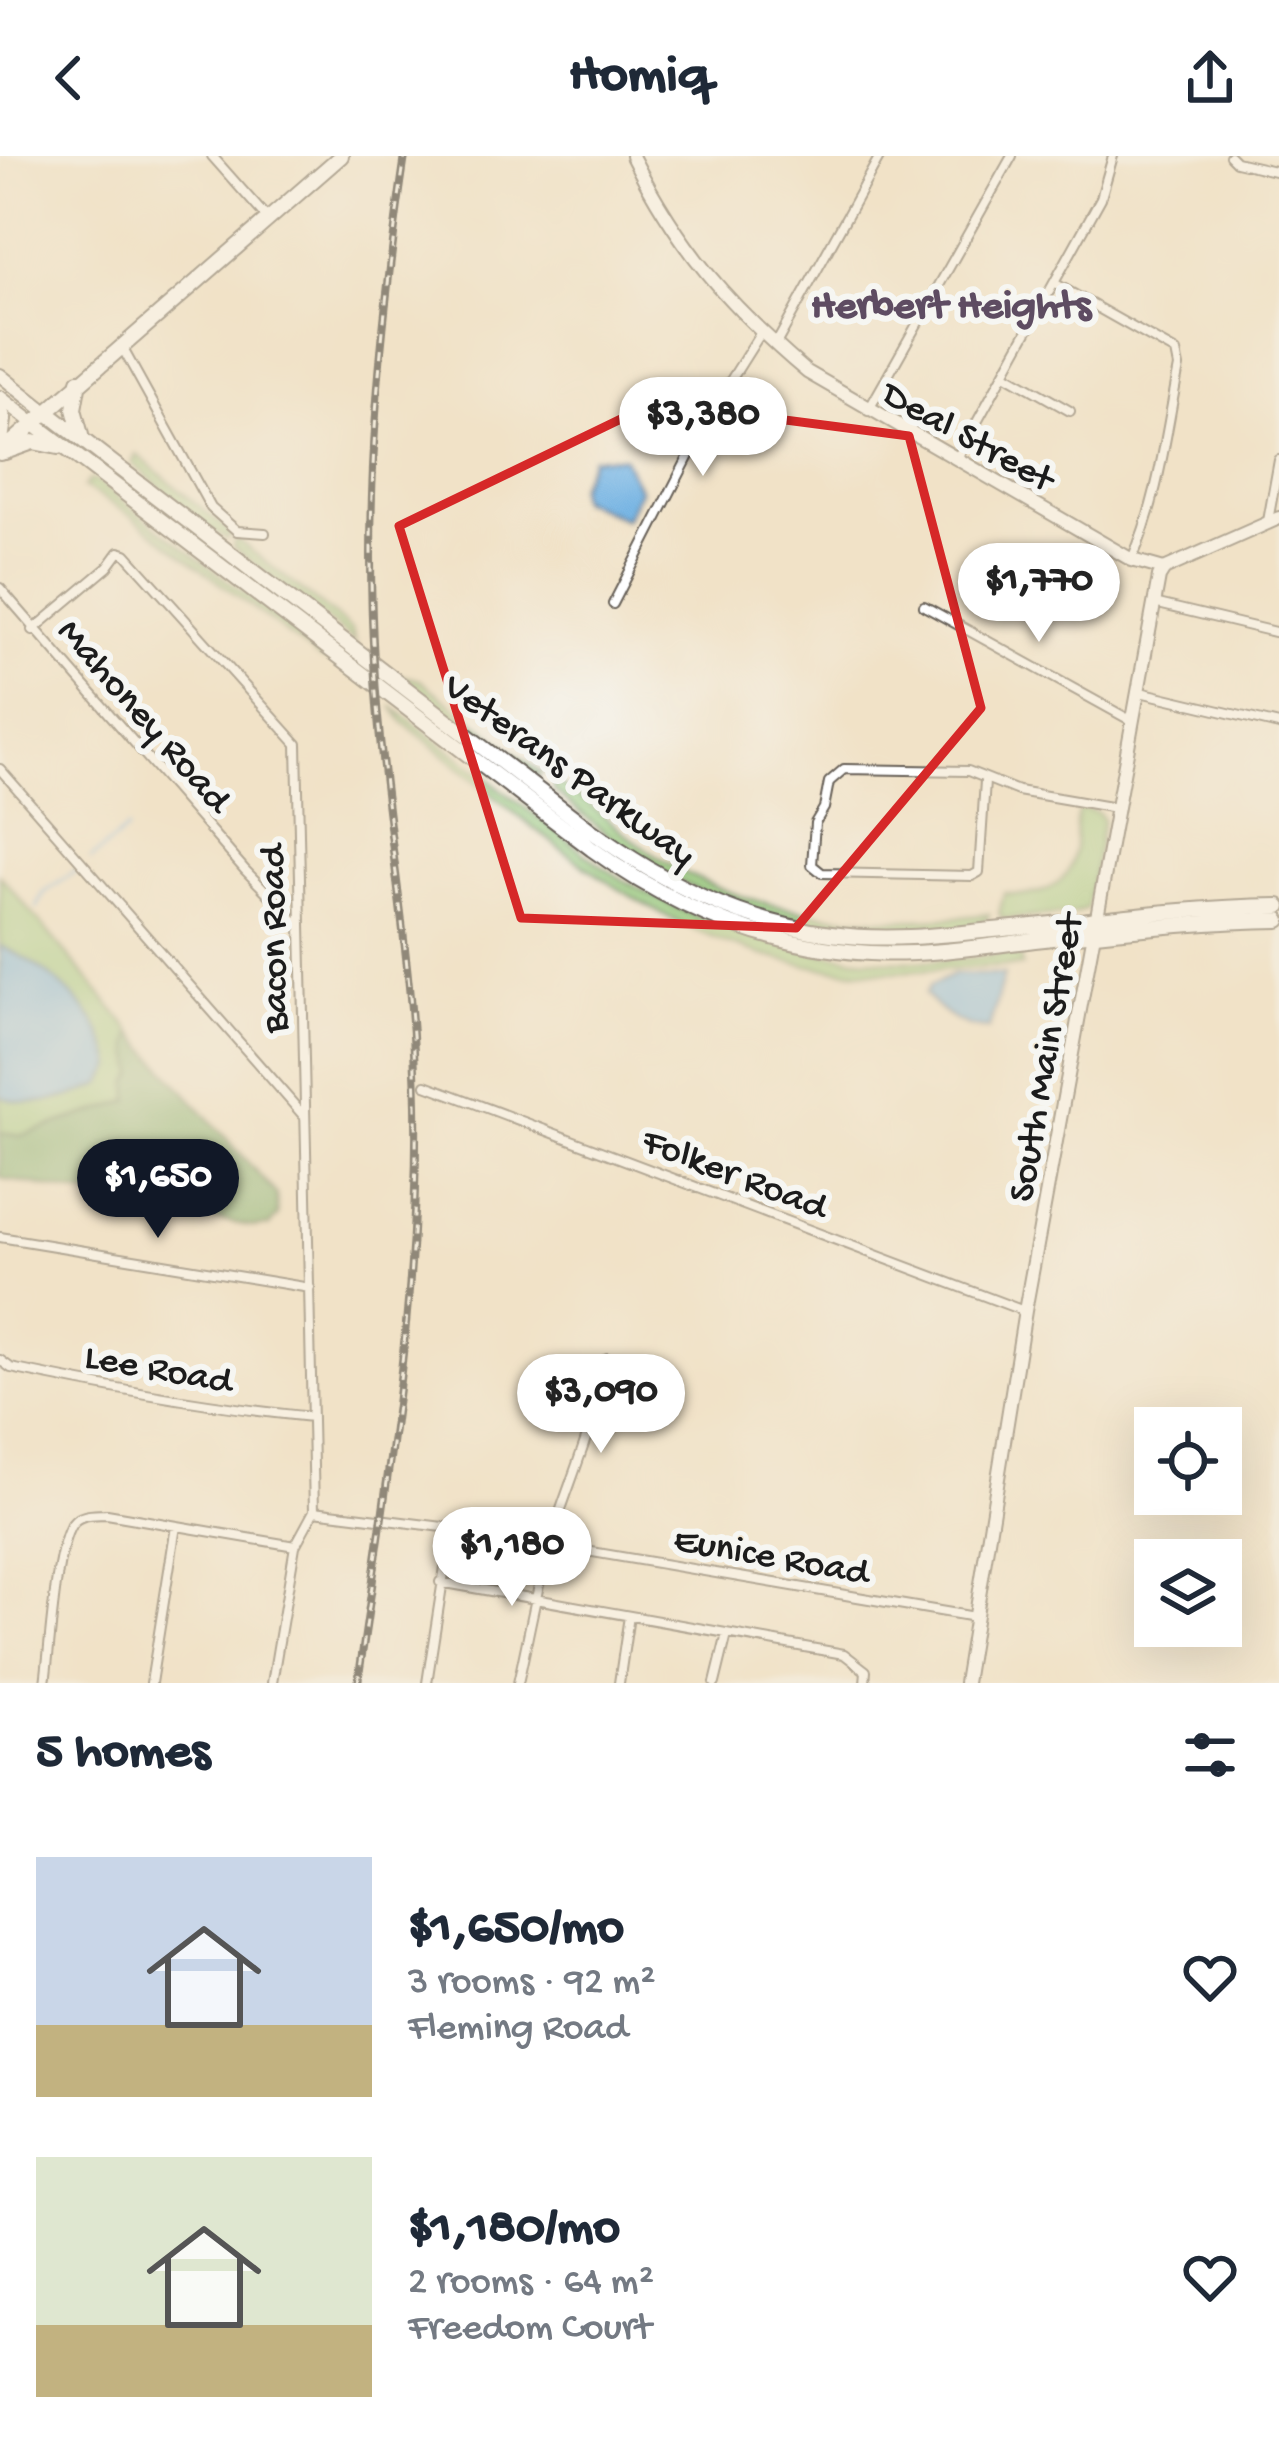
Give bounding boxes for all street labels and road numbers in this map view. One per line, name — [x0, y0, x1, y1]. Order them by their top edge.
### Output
street label: Deal Street — [870, 372, 1063, 507]
street label: Mahoney Road — [45, 611, 241, 826]
street label: Veterans Parkway — [432, 665, 703, 880]
street label: Bacon Road — [252, 841, 302, 1034]
street label: South Main Street — [1001, 908, 1097, 1206]
street label: Folker Road — [634, 1120, 835, 1234]
street label: Lee Road — [80, 1336, 238, 1408]
street label: Eunice Road — [670, 1519, 875, 1599]

